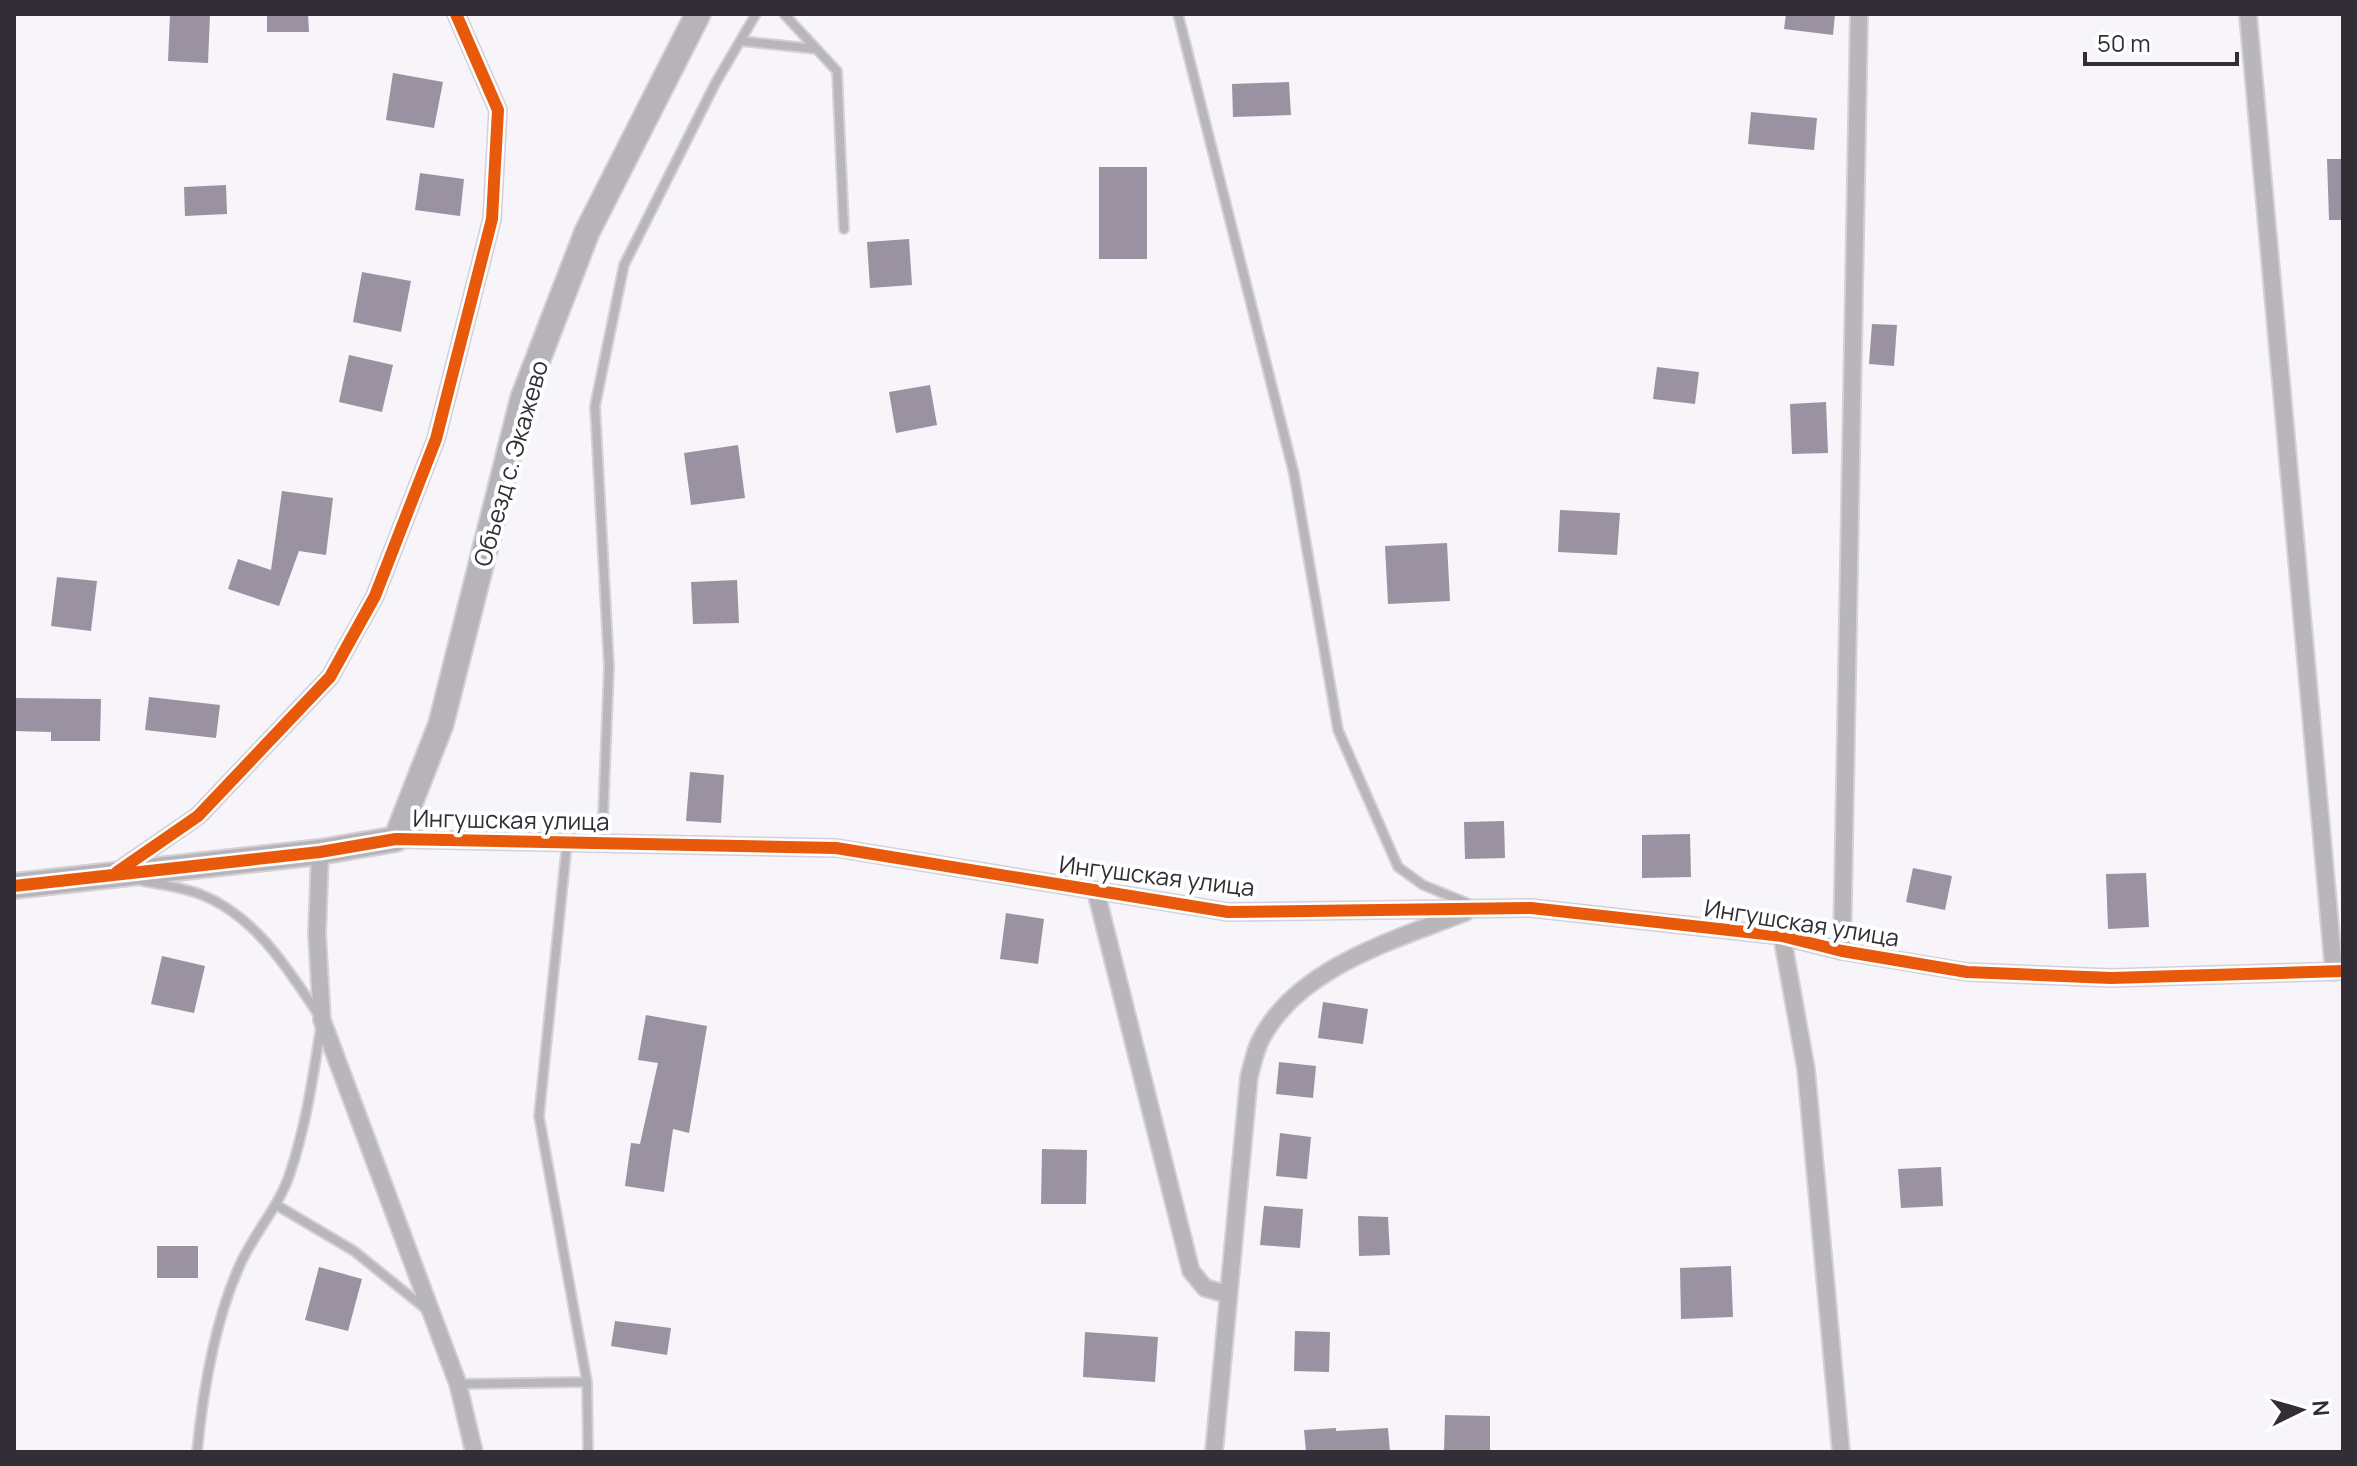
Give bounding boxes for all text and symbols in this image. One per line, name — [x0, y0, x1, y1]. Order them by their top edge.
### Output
scale bar — [2085, 16, 2237, 66]
text: 50 m — [2097, 26, 2151, 59]
street label: Объезд с. Экажево — [465, 356, 555, 570]
street label: Ингушская улица — [412, 801, 610, 837]
street label: Ингушская улица — [1057, 847, 1257, 903]
street label: Ингушская улица — [1702, 890, 1902, 954]
north arrow — [2261, 1370, 2341, 1450]
text: N — [2305, 1399, 2337, 1417]

